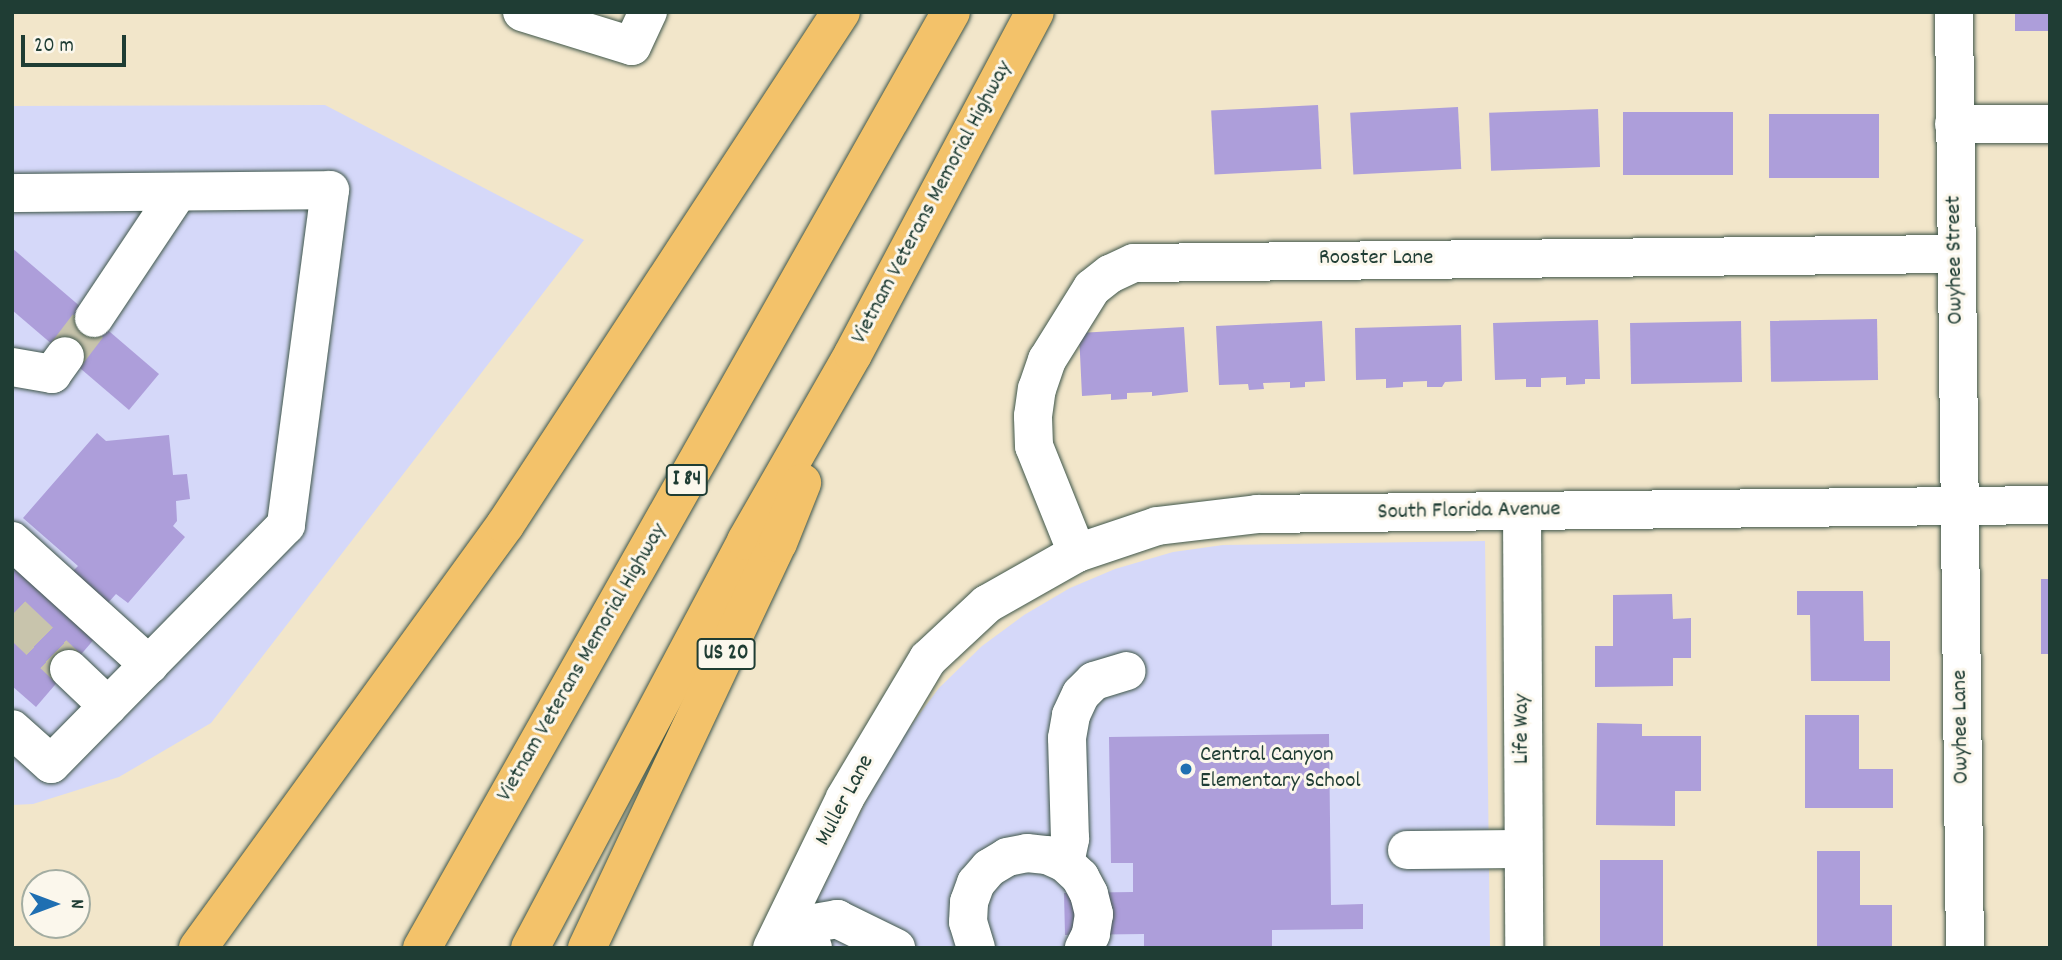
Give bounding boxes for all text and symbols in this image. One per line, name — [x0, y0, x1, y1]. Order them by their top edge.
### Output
scale bar — [24, 21, 130, 65]
text: 20 m — [34, 32, 74, 62]
street label: Vietnam Veterans Memorial Highway — [847, 57, 1019, 349]
street label: Owyhee Street — [1941, 195, 1971, 325]
street label: Rooster Lane — [1319, 245, 1433, 273]
road number: I 84 — [664, 462, 710, 498]
street label: South Florida Avenue — [1377, 497, 1561, 527]
street label: Vietnam Veterans Memorial Highway — [492, 519, 674, 807]
road number: US 20 — [696, 636, 756, 672]
street label: Owyhee Lane — [1947, 670, 1977, 784]
street label: Life Way — [1509, 694, 1537, 764]
place label: Central Canyon Elementary School — [1200, 742, 1361, 796]
street label: Muller Lane — [811, 751, 881, 851]
marker: Central Canyon Elementary School — [1178, 761, 1194, 777]
north arrow — [21, 869, 91, 939]
text: N — [62, 899, 89, 909]

